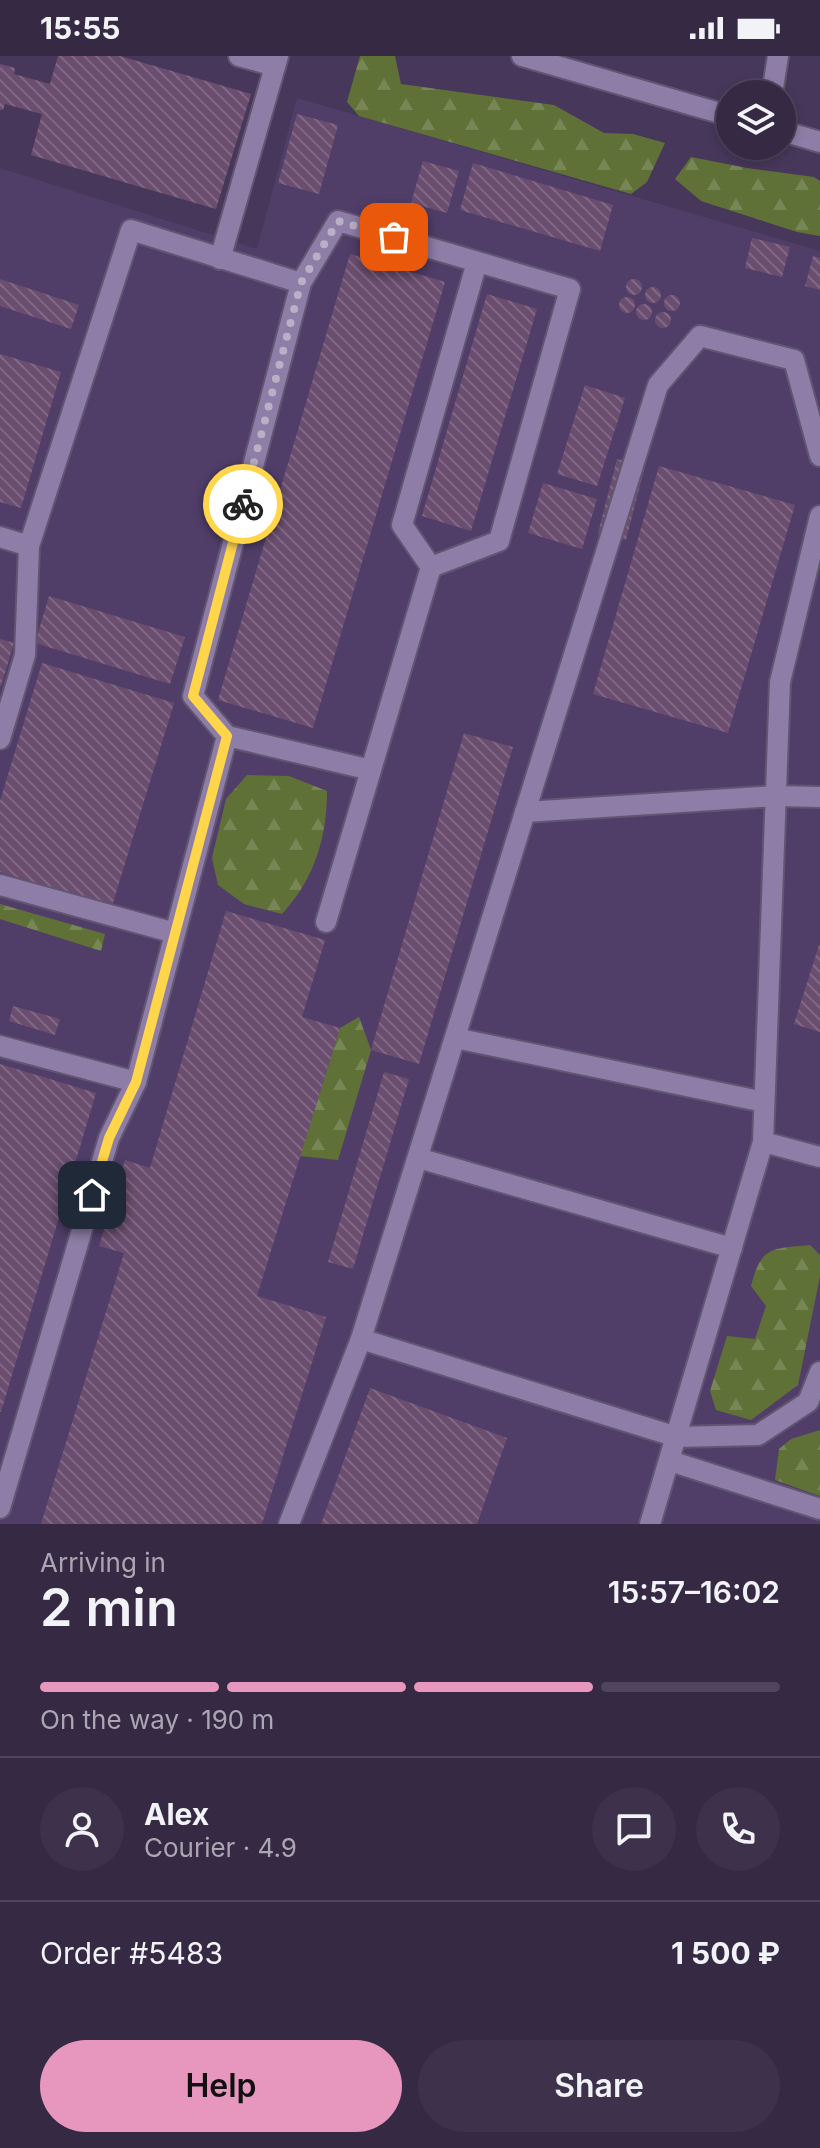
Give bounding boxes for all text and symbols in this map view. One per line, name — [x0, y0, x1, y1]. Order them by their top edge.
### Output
text: 15:55 — [40, 10, 120, 46]
map controls — [716, 80, 796, 160]
button: layers — [716, 80, 796, 160]
pin — [360, 203, 428, 271]
icon: bag — [372, 215, 416, 259]
courier — [203, 464, 283, 544]
icon: bike — [221, 482, 265, 526]
pin — [58, 1161, 126, 1229]
icon: home — [70, 1173, 114, 1217]
text: Arriving in — [40, 1547, 166, 1578]
text: 15:57–16:02 — [608, 1574, 780, 1610]
text: 2 min — [40, 1576, 178, 1639]
text: On the way · 190 m — [40, 1704, 274, 1735]
button: person — [40, 1787, 124, 1871]
button: chat — [592, 1787, 676, 1871]
button: phone — [696, 1787, 780, 1871]
text: Alex — [144, 1796, 209, 1832]
text: Courier · 4.9 — [144, 1832, 297, 1863]
text: Order #5483 — [40, 1935, 223, 1971]
text: 1 500 ₽ — [671, 1935, 780, 1971]
button: Help — [40, 2040, 402, 2132]
button: Share — [418, 2040, 780, 2132]

